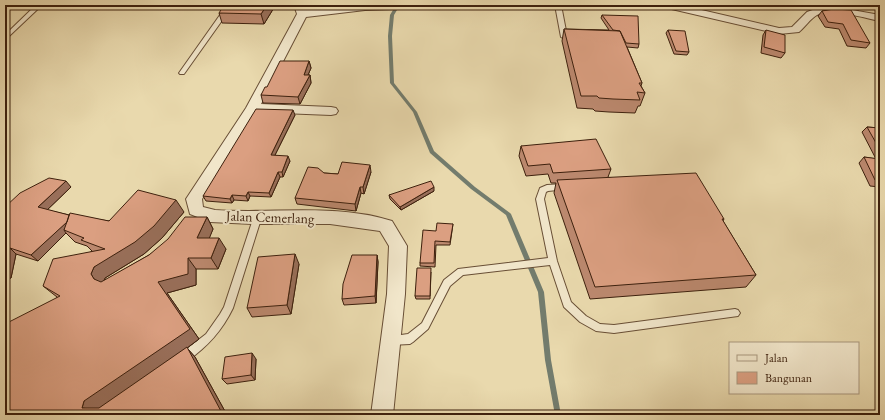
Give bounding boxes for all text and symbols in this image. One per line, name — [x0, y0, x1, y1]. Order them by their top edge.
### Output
street label: Jalan Cemerlang — [225, 206, 315, 228]
legend — [729, 342, 859, 394]
text: Jalan — [764, 350, 789, 366]
text: Bangunan — [765, 370, 813, 386]

